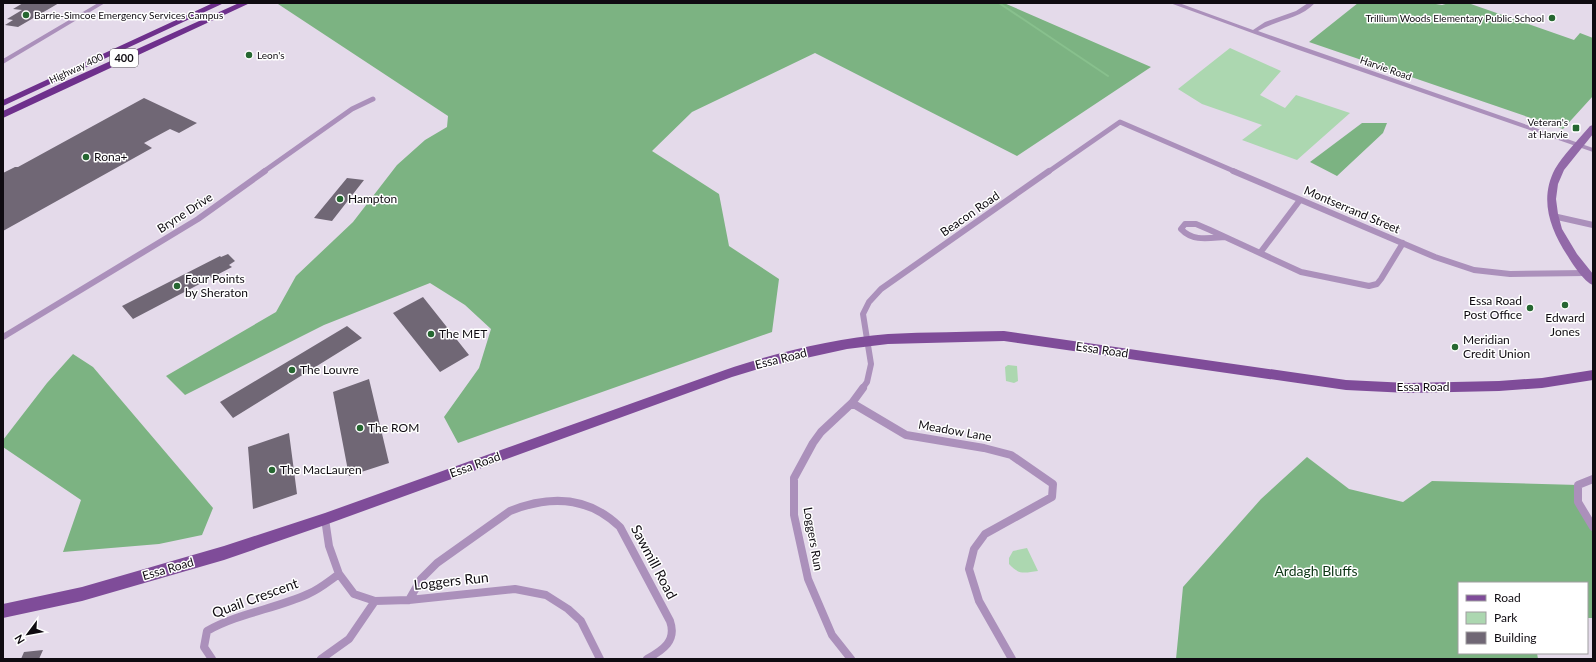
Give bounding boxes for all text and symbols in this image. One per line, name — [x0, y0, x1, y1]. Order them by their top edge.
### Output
place label: Barrie-Simcoe Emergency Services Campus — [34, 9, 223, 21]
marker: Barrie-Simcoe Emergency Services Campus — [21, 10, 31, 20]
place label: Trillium Woods Elementary Public School — [1365, 12, 1544, 24]
marker: Trillium Woods Elementary Public School — [1547, 13, 1557, 23]
road number: 400 — [110, 49, 138, 67]
place label: Leon's — [257, 49, 285, 61]
street label: Highway 400 — [47, 50, 105, 86]
marker: Leon's — [244, 50, 254, 60]
street label: Harvie Road — [1359, 54, 1413, 82]
place label: Veteran's at Harvie — [1528, 116, 1568, 140]
marker: Veteran's at Harvie — [1571, 123, 1581, 133]
place label: Rona+ — [94, 149, 128, 164]
marker: Rona+ — [81, 152, 91, 162]
street label: Montserrand Street — [1302, 183, 1403, 237]
street label: Beacon Road — [937, 188, 1002, 239]
street label: Bryne Drive — [154, 189, 215, 236]
place label: Hampton — [348, 191, 397, 206]
marker: Hampton — [335, 194, 345, 204]
place label: Four Points by Sheraton — [185, 271, 248, 300]
marker: Four Points by Sheraton — [172, 281, 182, 291]
place label: Essa Road Post Office — [1464, 293, 1522, 322]
marker: Edward Jones — [1560, 300, 1570, 310]
marker: Essa Road Post Office — [1525, 303, 1535, 313]
place label: Edward Jones — [1545, 310, 1585, 339]
place label: The MET — [439, 326, 487, 341]
marker: The MET — [426, 329, 436, 339]
place label: Meridian Credit Union — [1463, 332, 1530, 361]
street label: Essa Road — [1075, 338, 1129, 361]
marker: Meridian Credit Union — [1450, 342, 1460, 352]
street label: Essa Road — [753, 345, 808, 372]
place label: The Louvre — [300, 362, 359, 377]
marker: The Louvre — [287, 365, 297, 375]
street label: Essa Road — [1397, 379, 1449, 394]
street label: Meadow Lane — [917, 417, 993, 444]
place label: The ROM — [368, 420, 419, 435]
marker: The ROM — [355, 423, 365, 433]
street label: Essa Road — [447, 448, 502, 481]
place label: The MacLauren — [280, 462, 362, 477]
marker: The MacLauren — [267, 465, 277, 475]
street label: Loggers Run — [801, 506, 826, 572]
street label: Sawmill Road — [628, 522, 681, 602]
street label: Essa Road — [140, 554, 195, 583]
park label: Ardagh Bluffs — [1274, 562, 1358, 579]
street label: Loggers Run — [413, 568, 489, 593]
street label: Quail Crescent — [209, 574, 300, 621]
legend — [1458, 582, 1588, 654]
text: Road — [1494, 590, 1521, 605]
text: Park — [1494, 610, 1518, 625]
north arrow — [8, 614, 48, 654]
text: Building — [1494, 630, 1537, 645]
text: N — [11, 633, 27, 647]

